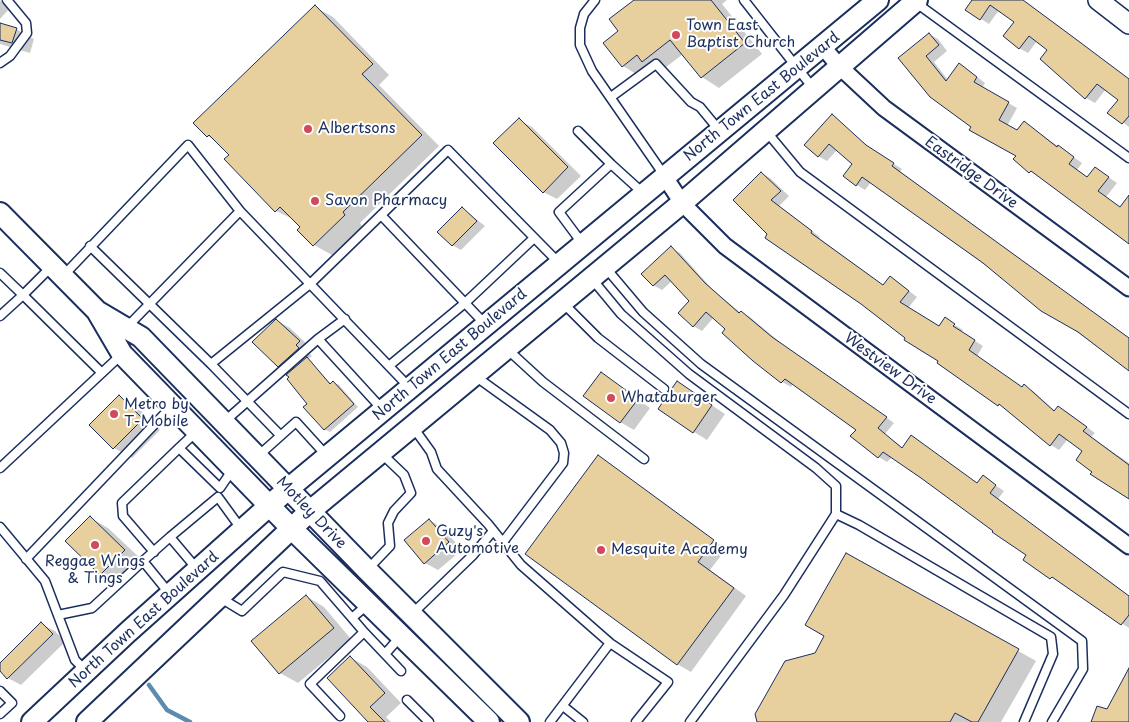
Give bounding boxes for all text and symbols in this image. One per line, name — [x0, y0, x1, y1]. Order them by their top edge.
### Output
place label: Town East Baptist Church — [686, 17, 795, 52]
marker: Town East Baptist Church — [670, 29, 682, 41]
street label: North Town East Boulevard — [680, 29, 844, 165]
place label: Albertsons — [318, 120, 396, 138]
marker: Albertsons — [302, 123, 314, 135]
street label: Eastridge Drive — [921, 133, 1021, 213]
place label: Savon Pharmacy — [325, 192, 447, 210]
marker: Savon Pharmacy — [309, 195, 321, 207]
street label: North Town East Boulevard — [369, 285, 531, 425]
street label: Westview Drive — [840, 329, 940, 409]
place label: Whataburger — [621, 389, 717, 407]
marker: Whataburger — [605, 392, 617, 404]
place label: Metro by T-Mobile — [124, 396, 189, 431]
marker: Metro by T-Mobile — [108, 408, 120, 420]
street label: Motley Drive — [272, 473, 350, 553]
place label: Guzy's Automotive — [436, 523, 519, 558]
marker: Guzy's Automotive — [420, 535, 432, 547]
marker: Reggae Wings & Tings — [89, 539, 101, 551]
place label: Mesquite Academy — [611, 541, 748, 559]
marker: Mesquite Academy — [595, 544, 607, 556]
street label: North Town East Boulevard — [65, 548, 223, 692]
place label: Reggae Wings & Tings — [45, 553, 145, 588]

